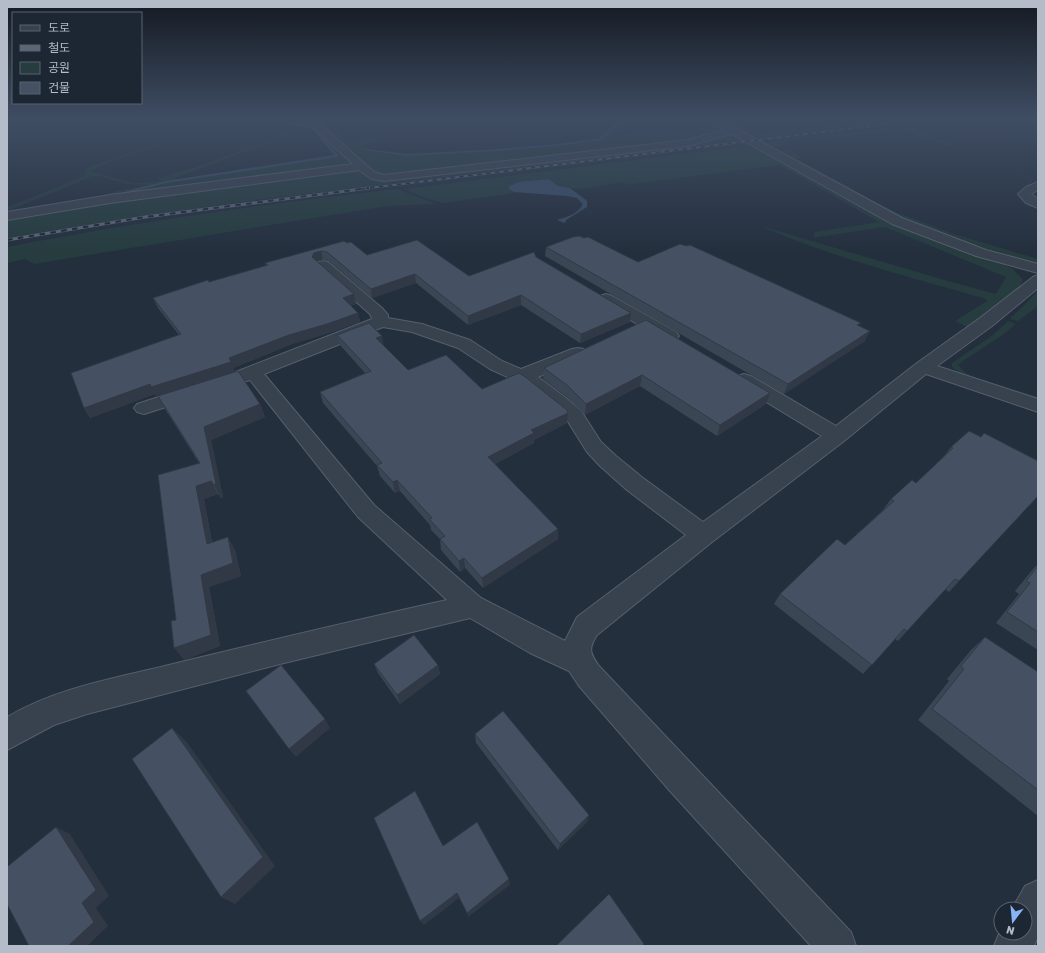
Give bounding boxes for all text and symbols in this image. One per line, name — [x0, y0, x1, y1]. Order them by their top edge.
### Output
legend — [12, 12, 142, 104]
text: 도로 — [48, 21, 70, 35]
text: 철도 — [48, 41, 70, 55]
text: 공원 — [48, 61, 70, 75]
text: 건물 — [48, 81, 70, 95]
north arrow — [993, 901, 1033, 941]
text: N — [1005, 923, 1016, 937]

